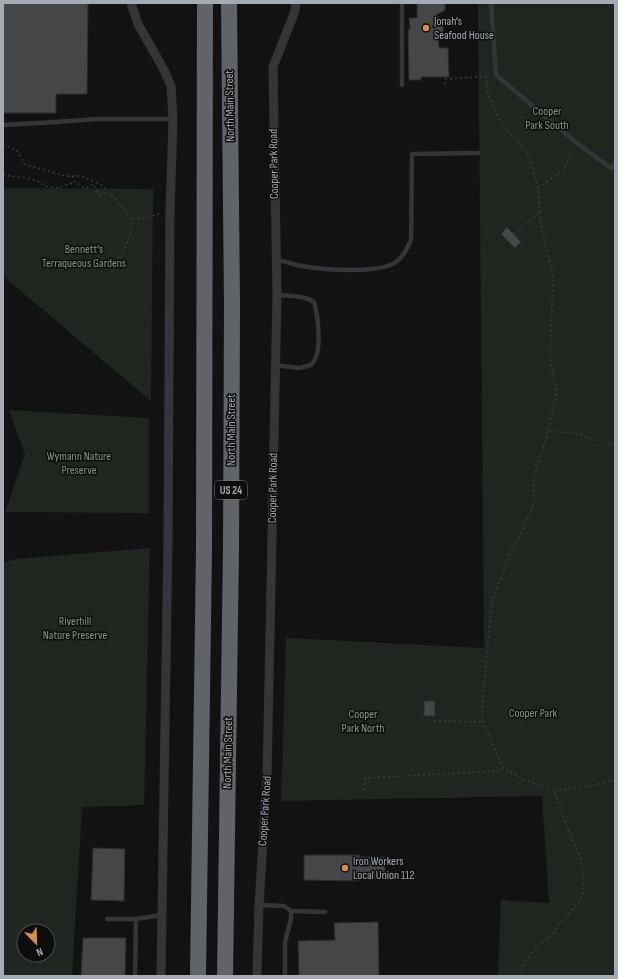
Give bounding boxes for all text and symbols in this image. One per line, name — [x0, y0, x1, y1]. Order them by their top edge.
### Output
place label: Jonah's Seafood House — [433, 14, 494, 43]
marker: Jonah's Seafood House — [421, 23, 431, 33]
street label: North Main Street — [222, 70, 238, 142]
park label: Cooper Park South — [525, 104, 569, 133]
street label: Cooper Park Road — [266, 129, 282, 199]
park label: Bennett's Terraqueous Gardens — [42, 242, 126, 271]
street label: North Main Street — [224, 394, 239, 466]
park label: Wymann Nature Preserve — [47, 449, 111, 478]
street label: Cooper Park Road — [265, 453, 281, 523]
road number: US 24 — [215, 481, 247, 499]
park label: Riverhill Nature Preserve — [43, 614, 107, 643]
park label: Cooper Park — [509, 706, 558, 721]
park label: Cooper Park North — [342, 707, 384, 736]
street label: North Main Street — [220, 717, 236, 789]
street label: Cooper Park Road — [255, 775, 275, 847]
place label: Iron Workers Local Union 112 — [353, 854, 415, 883]
marker: Iron Workers Local Union 112 — [340, 863, 350, 873]
north arrow — [16, 923, 56, 963]
text: N — [34, 945, 45, 959]

